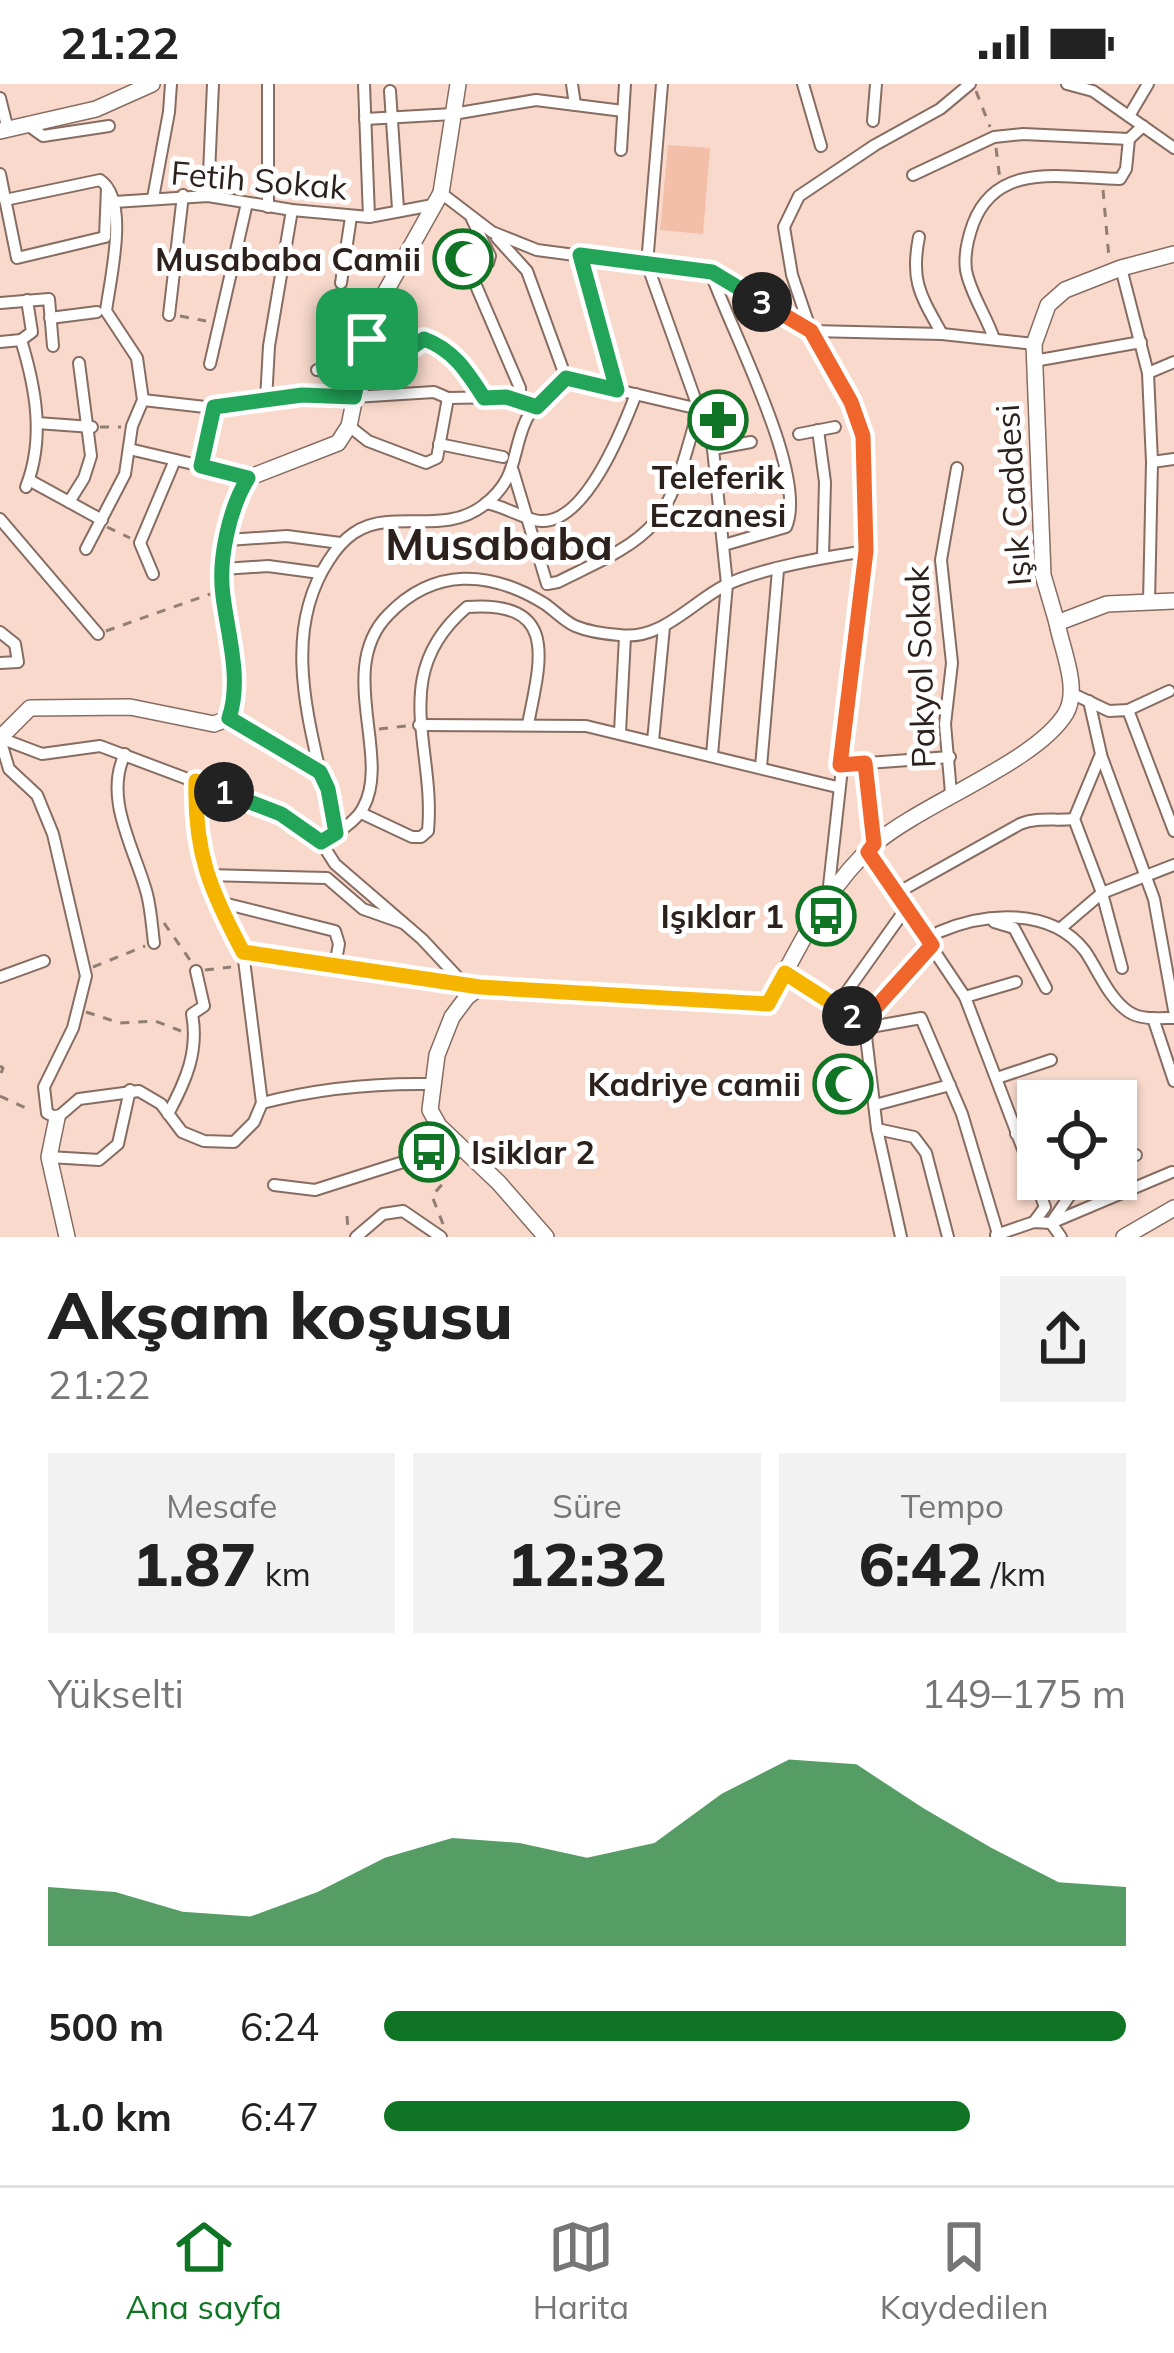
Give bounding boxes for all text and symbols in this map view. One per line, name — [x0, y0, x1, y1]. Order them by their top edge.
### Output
text: 21:22 — [60, 14, 179, 70]
street label: Fetih Sokak — [169, 151, 350, 208]
mosque icon: Musababa Camii — [432, 228, 494, 290]
place label: Musababa Camii — [155, 238, 421, 279]
pin: 3 — [732, 272, 792, 332]
text: 3 — [752, 281, 772, 322]
pin — [316, 288, 418, 390]
icon: arrive — [334, 306, 400, 372]
pharmacy icon: Teleferik Eczanesi — [687, 389, 749, 451]
street label: Işık Caddesi — [986, 403, 1039, 587]
place label: Teleferik Eczanesi — [650, 456, 786, 535]
district label: Musababa — [385, 515, 613, 571]
street label: Pakyol Sokak — [895, 564, 944, 769]
pin: 1 — [194, 762, 254, 822]
text: 1 — [214, 771, 234, 812]
bus stop icon: Işıklar 1 — [795, 885, 857, 947]
place label: Işıklar 1 — [660, 895, 784, 936]
pin: 2 — [822, 986, 882, 1046]
text: 2 — [842, 995, 862, 1036]
mosque icon: Kadriye camii — [812, 1053, 874, 1115]
place label: Kadriye camii — [588, 1063, 801, 1104]
map controls — [1017, 1080, 1137, 1200]
button: locate — [1017, 1080, 1137, 1200]
bus stop icon: Isiklar 2 — [398, 1121, 460, 1183]
place label: Isiklar 2 — [471, 1131, 595, 1172]
text: Akşam koşusu — [48, 1273, 513, 1356]
button: share — [1000, 1276, 1126, 1402]
text: 21:22 — [48, 1360, 151, 1409]
text: Mesafe — [166, 1485, 277, 1526]
text: Süre — [552, 1485, 622, 1526]
text: Tempo — [901, 1485, 1004, 1526]
text: 1.87 — [133, 1526, 256, 1601]
text: 12:32 — [507, 1526, 667, 1601]
text: 6:42 — [859, 1526, 982, 1601]
text: km — [256, 1553, 311, 1594]
text: /km — [982, 1553, 1046, 1594]
text: Yükselti — [48, 1669, 184, 1718]
text: 149–175 m — [921, 1669, 1126, 1718]
text: 500 m — [48, 2002, 164, 2051]
text: 6:24 — [240, 2002, 319, 2051]
text: 1.0 km — [48, 2092, 172, 2141]
text: 6:47 — [240, 2092, 319, 2141]
tab: Ana sayfa — [125, 2214, 282, 2327]
tab: Harita — [533, 2214, 629, 2327]
tab: Kaydedilen — [880, 2214, 1049, 2327]

